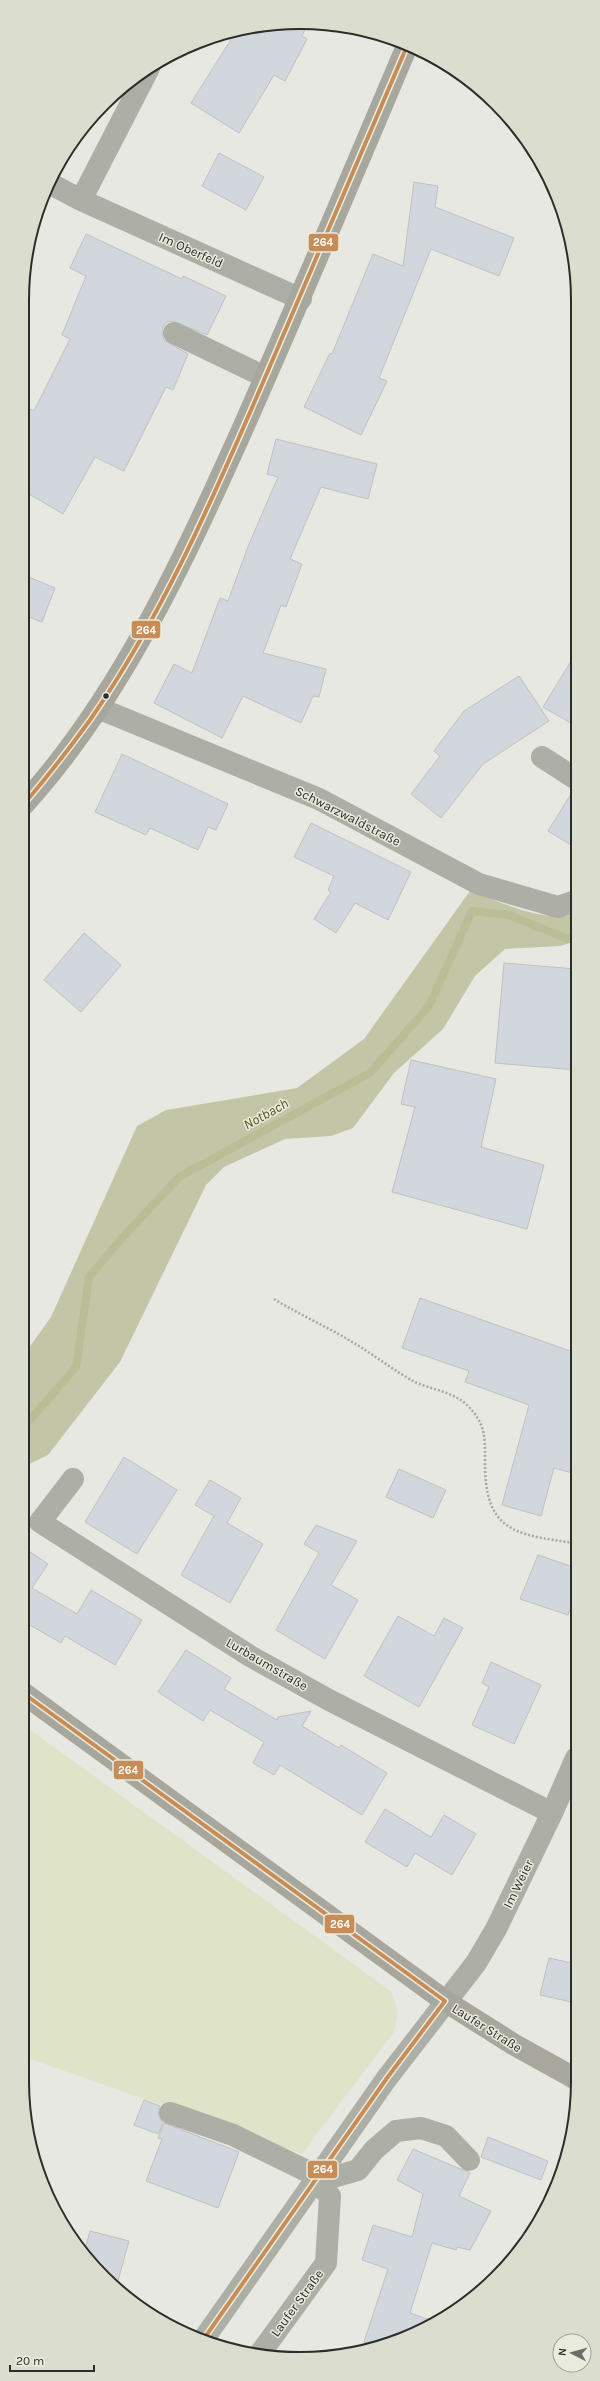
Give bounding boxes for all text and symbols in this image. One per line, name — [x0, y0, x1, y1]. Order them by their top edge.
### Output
street label: Im Oberfeld — [157, 229, 225, 271]
line badge: 264 — [308, 233, 339, 252]
text: 264 — [313, 236, 333, 249]
line badge: 264 — [131, 620, 161, 639]
text: 264 — [136, 624, 156, 637]
unlabelled marker — [101, 691, 111, 701]
street label: Schwarzwaldstraße — [293, 783, 403, 849]
water label: Notbach — [241, 1095, 291, 1133]
street label: Lurbaumstraße — [224, 1635, 311, 1694]
line badge: 264 — [113, 1760, 144, 1780]
text: 264 — [118, 1764, 138, 1777]
street label: Im Weier — [500, 1857, 536, 1911]
line badge: 264 — [324, 1914, 355, 1934]
text: 264 — [330, 1918, 350, 1931]
street label: Laufer Straße — [449, 2001, 525, 2056]
line badge: 264 — [307, 2160, 338, 2179]
text: 264 — [313, 2163, 333, 2176]
street label: Laufer Straße — [268, 2266, 327, 2339]
north arrow — [552, 2333, 592, 2373]
scale bar — [10, 2347, 94, 2373]
text: N — [556, 2347, 569, 2357]
text: 20 m — [16, 2354, 44, 2368]

